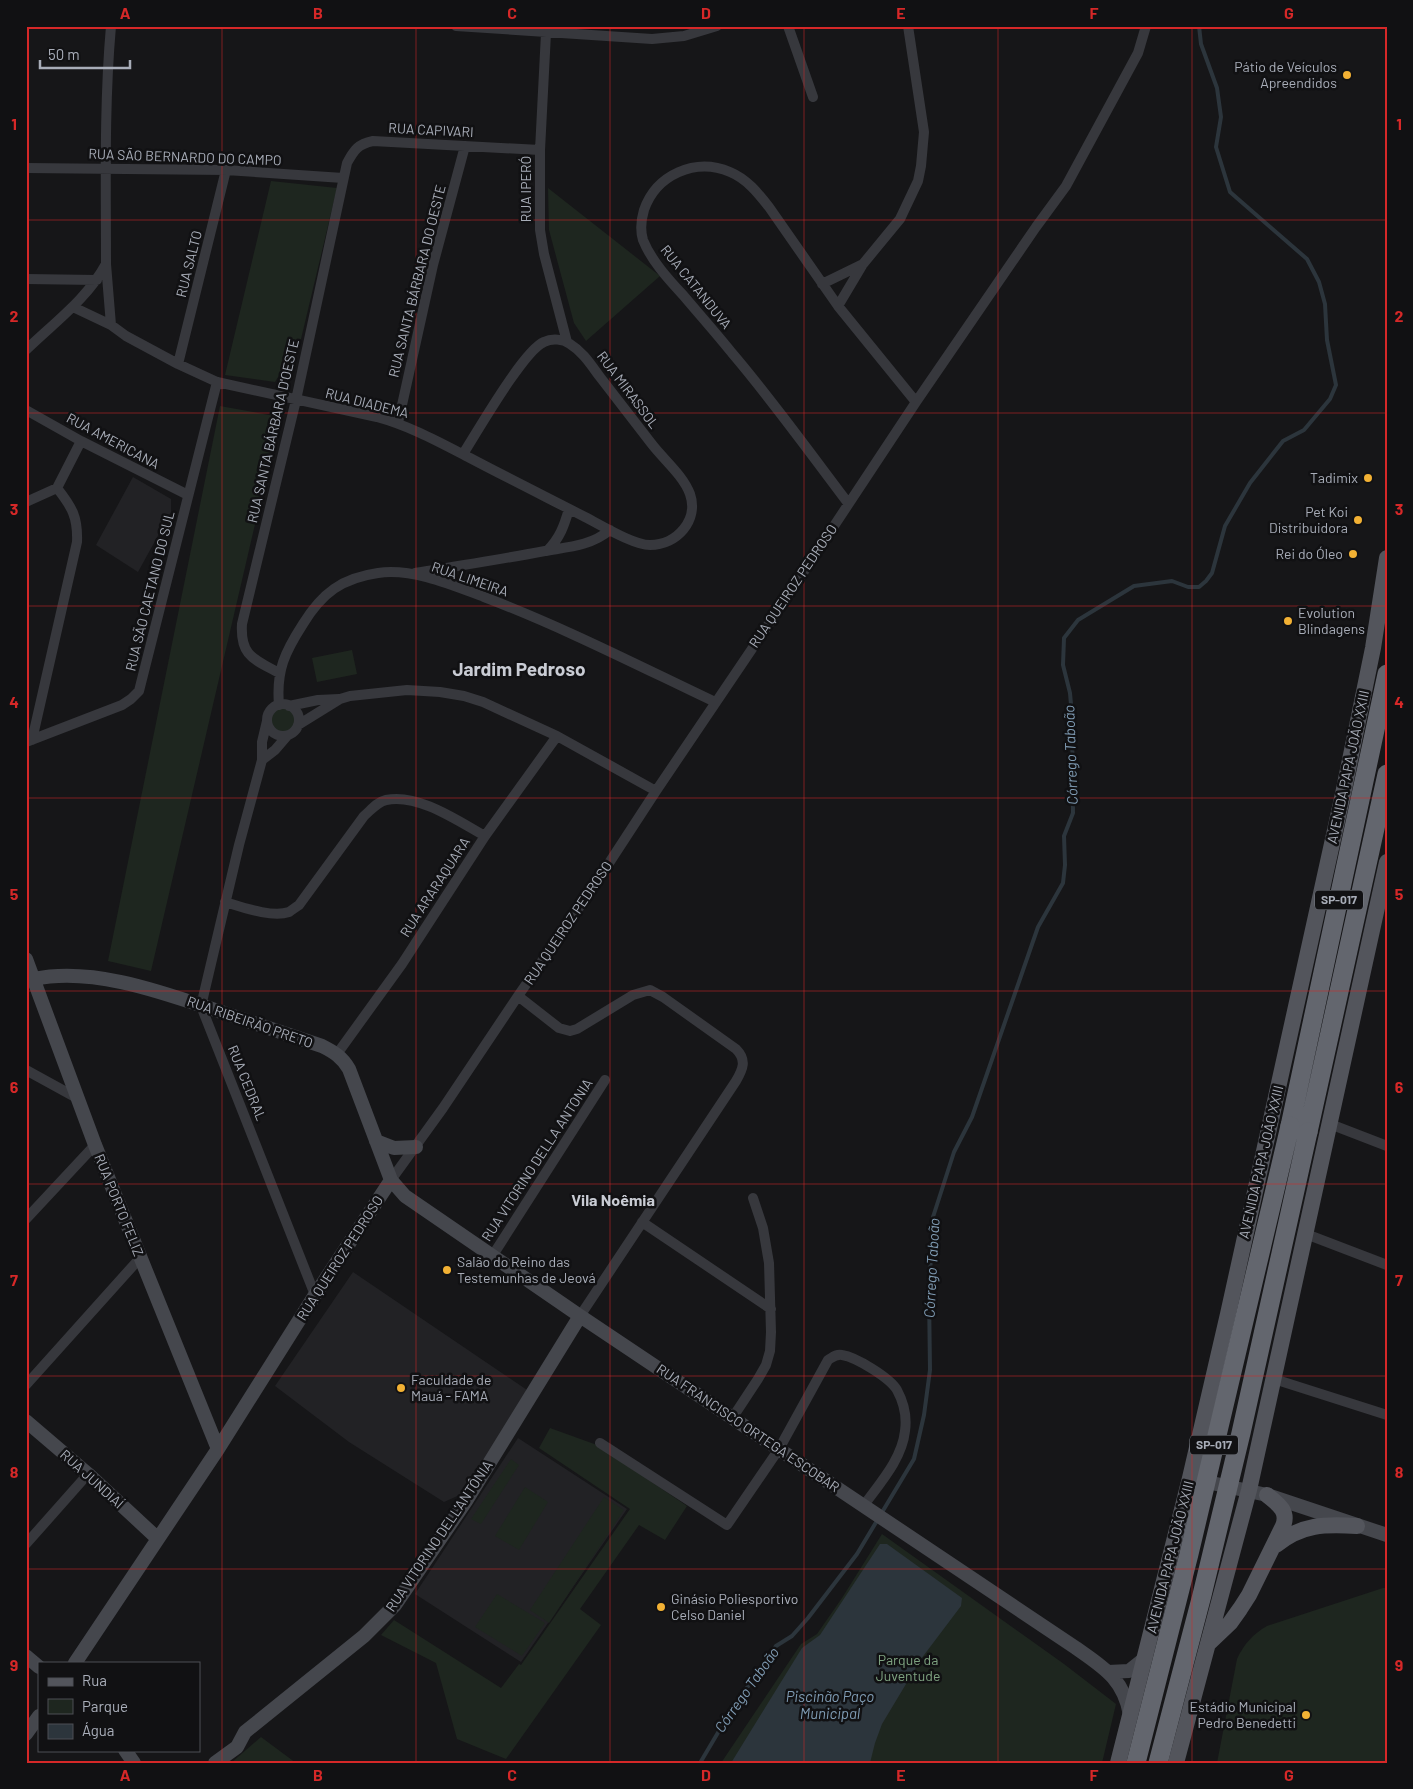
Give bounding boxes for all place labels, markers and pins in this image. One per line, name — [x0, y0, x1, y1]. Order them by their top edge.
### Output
place label: Pátio de Veículos Apreendidos — [1234, 58, 1337, 91]
marker: Pátio de Veículos Apreendidos — [1341, 69, 1353, 81]
place label: Tadimix — [1310, 469, 1358, 486]
marker: Tadimix — [1362, 472, 1374, 484]
place label: Pet Koi Distribuidora — [1269, 503, 1348, 536]
marker: Pet Koi Distribuidora — [1352, 514, 1364, 526]
place label: Rei do Óleo — [1276, 545, 1343, 562]
marker: Rei do Óleo — [1347, 548, 1359, 560]
place label: Evolution Blindagens — [1298, 604, 1365, 637]
marker: Evolution Blindagens — [1282, 615, 1294, 627]
place label: Salão do Reino das Testemunhas de Jeová — [457, 1253, 596, 1286]
marker: Salão do Reino das Testemunhas de Jeová — [441, 1264, 453, 1276]
place label: Faculdade de Mauá - FAMA — [411, 1371, 491, 1404]
marker: Faculdade de Mauá - FAMA — [395, 1382, 407, 1394]
place label: Ginásio Poliesportivo Celso Daniel — [671, 1590, 798, 1623]
marker: Ginásio Poliesportivo Celso Daniel — [655, 1601, 667, 1613]
place label: Estádio Municipal Pedro Benedetti — [1189, 1698, 1296, 1731]
marker: Estádio Municipal Pedro Benedetti — [1300, 1709, 1312, 1721]

